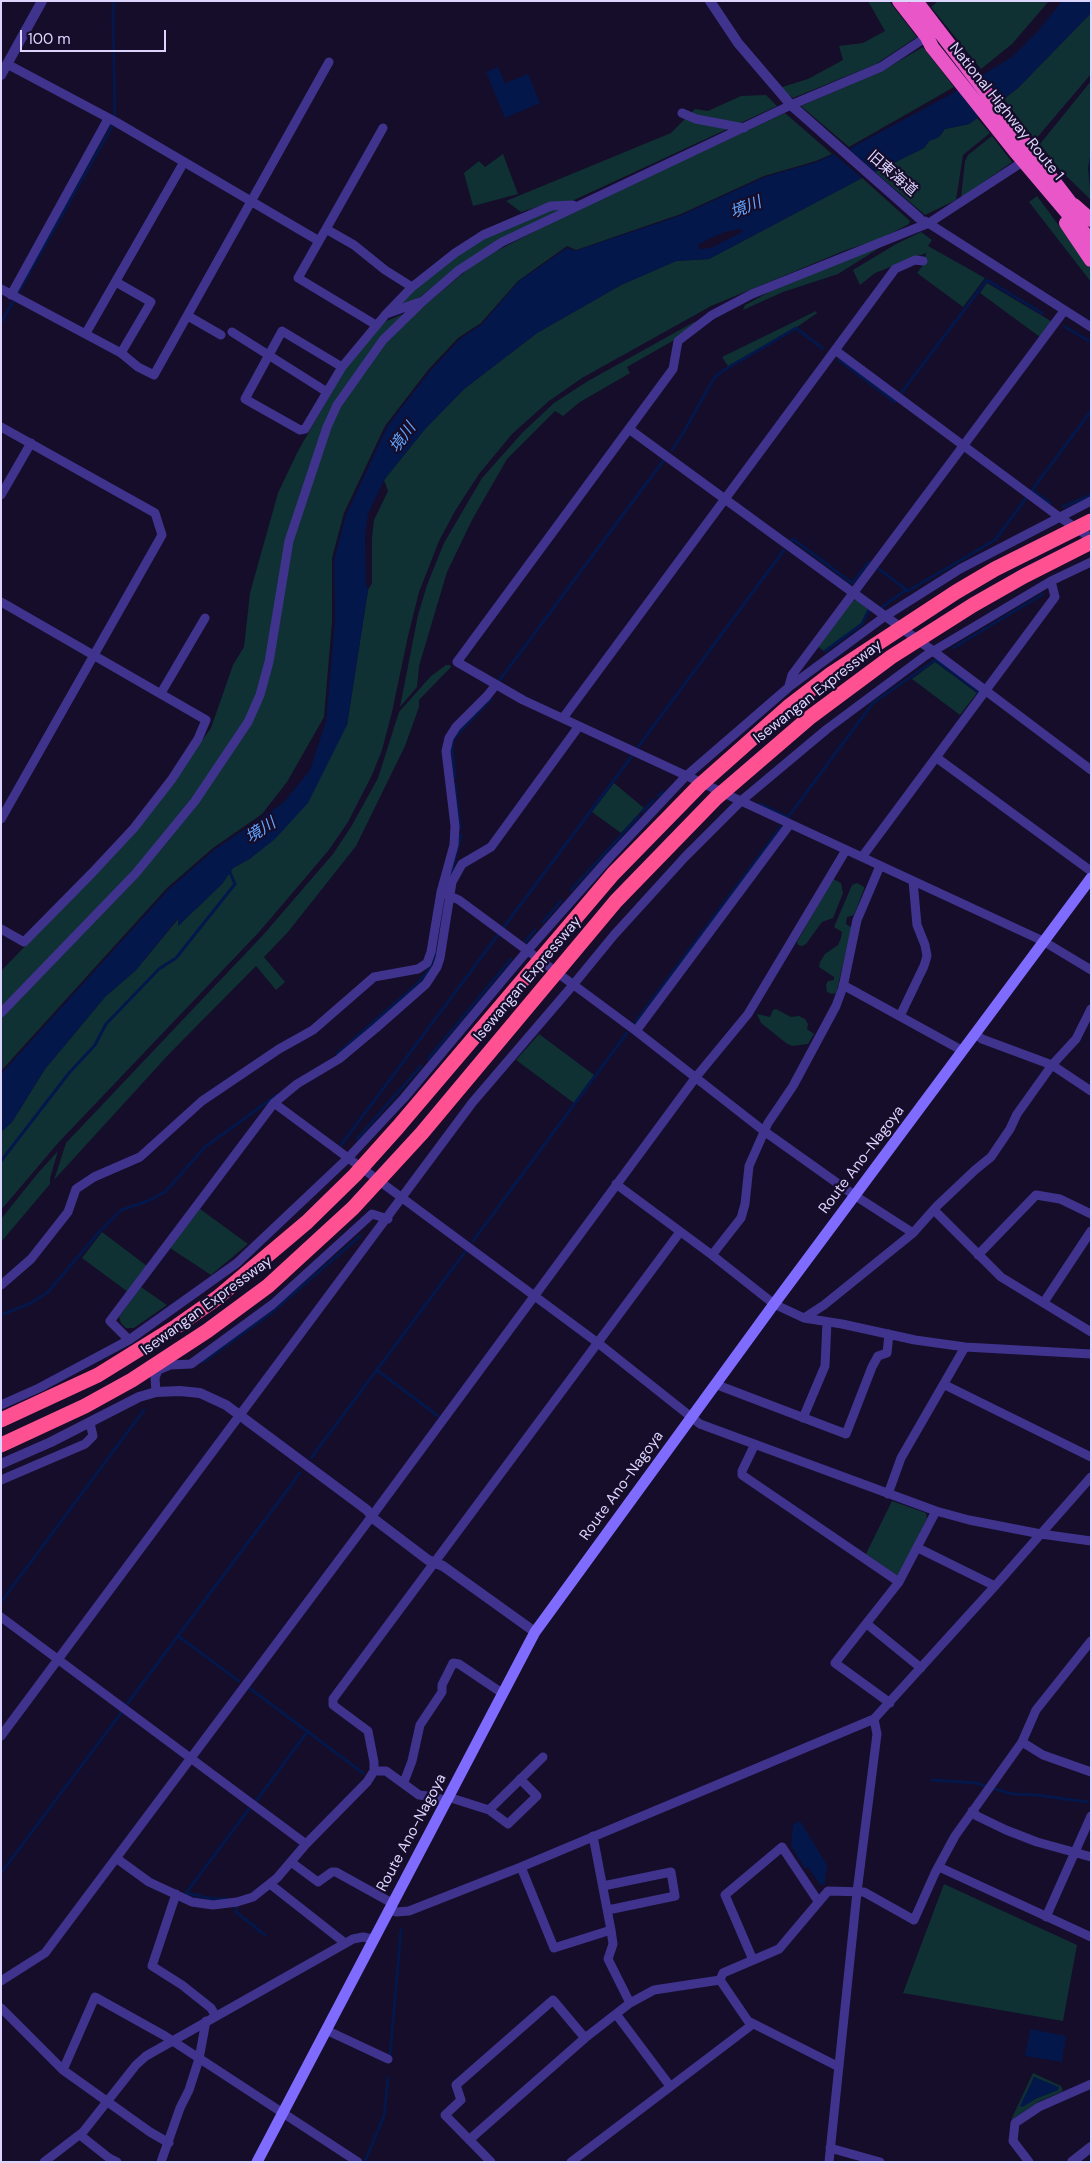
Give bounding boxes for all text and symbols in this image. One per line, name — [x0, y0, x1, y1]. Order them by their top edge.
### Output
scale bar — [22, 20, 169, 52]
text: 100 m — [28, 29, 71, 49]
street label: National Highway Route 1 — [945, 40, 1067, 184]
street label: 旧東海道 — [863, 148, 921, 200]
water label: 境川 — [728, 193, 764, 223]
water label: 境川 — [386, 419, 420, 457]
street label: Isewangan Expressway — [750, 636, 886, 748]
water label: 境川 — [242, 814, 280, 848]
street label: Isewangan Expressway — [470, 913, 586, 1045]
street label: Route Ano-Nagoya — [816, 1102, 908, 1218]
street label: Isewangan Expressway — [138, 1252, 276, 1360]
street label: Route Ano-Nagoya — [576, 1428, 668, 1544]
street label: Route Ano-Nagoya — [373, 1771, 451, 1895]

